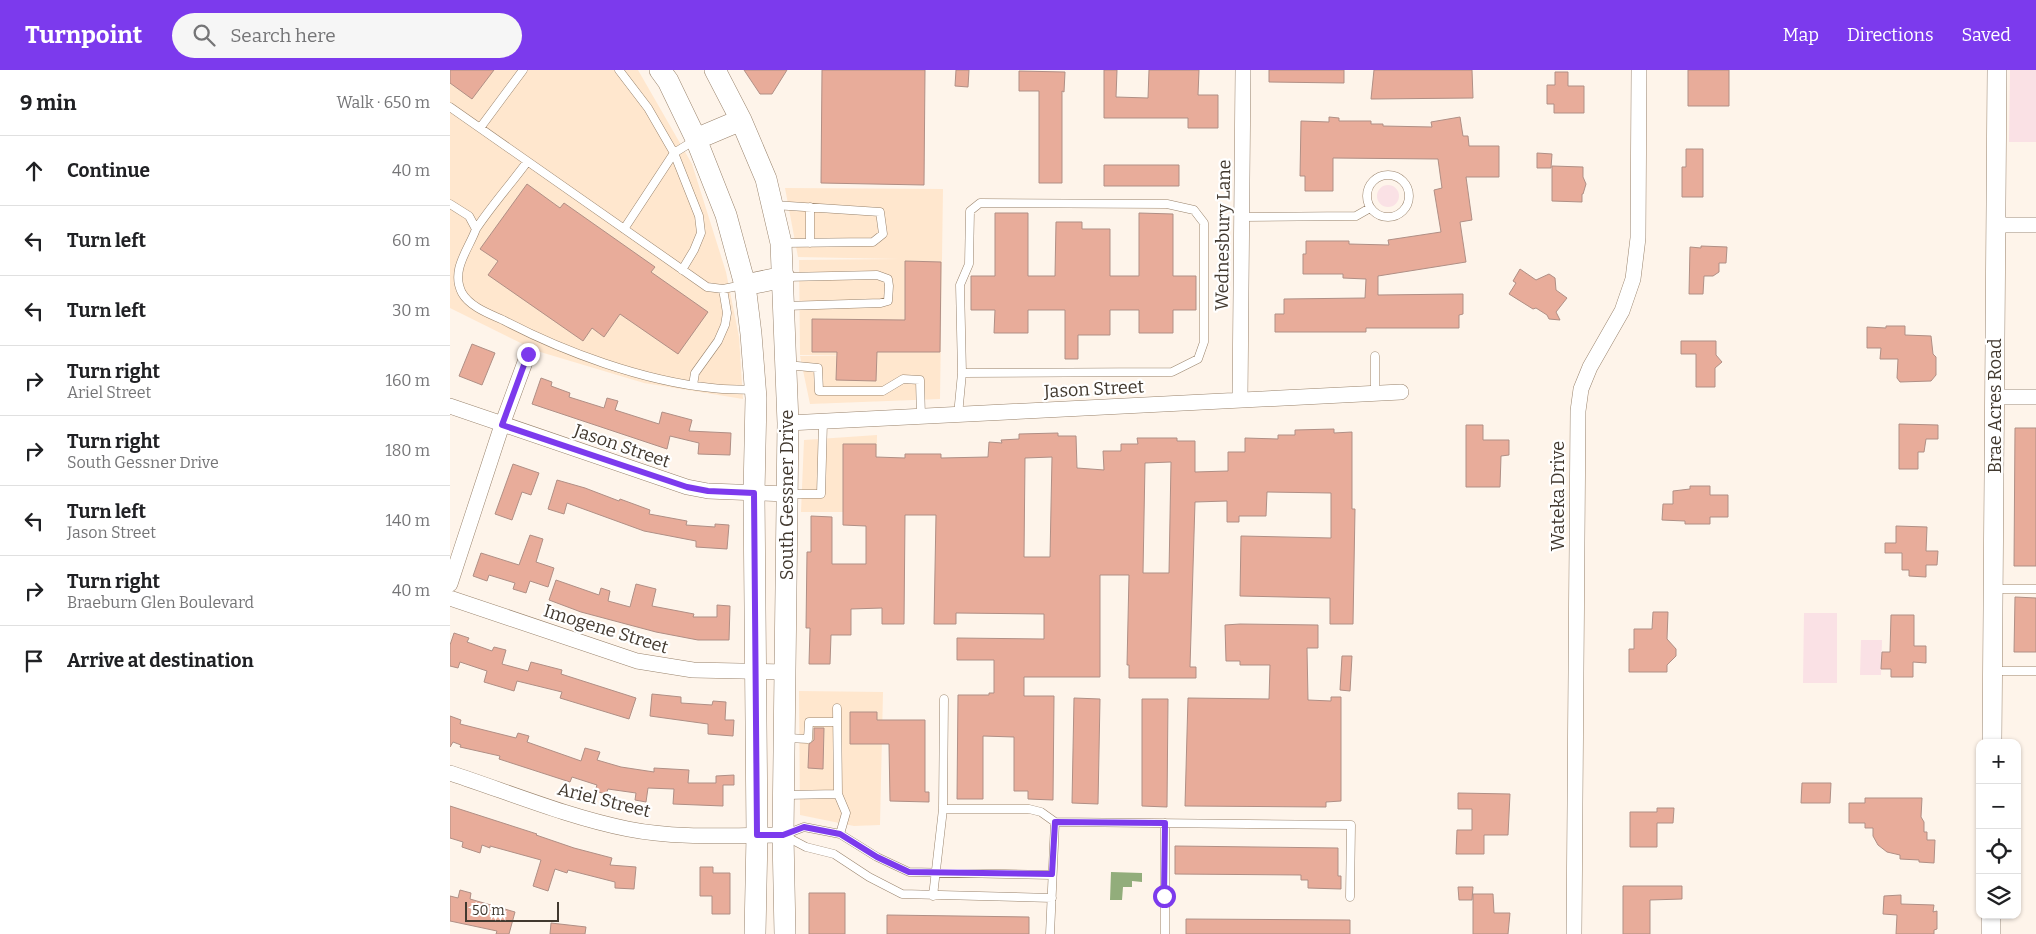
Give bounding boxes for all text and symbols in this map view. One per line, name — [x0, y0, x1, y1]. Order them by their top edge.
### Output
search box — [172, 13, 522, 58]
text: Turnpoint — [25, 21, 142, 49]
icon: search — [190, 21, 218, 49]
text: Search here — [230, 24, 336, 47]
text: Map — [1783, 24, 1819, 46]
text: Directions — [1847, 24, 1934, 46]
text: Saved — [1962, 24, 2011, 46]
text: 9 min — [20, 90, 76, 116]
text: Walk · 650 m — [336, 93, 430, 112]
icon: ahead — [20, 157, 48, 185]
text: Continue — [67, 159, 150, 182]
street label: Wednesbury Lane — [1211, 159, 1235, 311]
text: 40 m — [392, 161, 430, 180]
icon: left — [20, 227, 48, 255]
text: Turn left — [67, 229, 146, 252]
text: 60 m — [392, 231, 430, 250]
icon: left — [20, 297, 48, 325]
text: Turn left — [67, 299, 146, 322]
text: 30 m — [392, 301, 430, 320]
street label: Brae Acres Road — [1984, 338, 2006, 474]
route end — [517, 343, 540, 366]
text: Turn right — [67, 360, 160, 383]
icon: right — [20, 367, 48, 395]
text: 160 m — [385, 371, 430, 390]
street label: Jason Street — [1042, 375, 1145, 403]
text: Ariel Street — [67, 383, 151, 402]
street label: South Gessner Drive — [776, 410, 798, 580]
street label: Jason Street — [570, 419, 673, 473]
text: Turn right — [67, 430, 160, 453]
icon: right — [20, 437, 48, 465]
text: 180 m — [385, 441, 430, 460]
street label: Wateka Drive — [1547, 441, 1569, 551]
text: South Gessner Drive — [67, 453, 219, 472]
text: Turn left — [67, 500, 146, 523]
icon: left — [20, 507, 48, 535]
text: 140 m — [385, 511, 430, 530]
text: Jason Street — [67, 523, 156, 542]
text: Turn right — [67, 570, 160, 593]
icon: right — [20, 577, 48, 605]
text: 40 m — [392, 581, 430, 600]
text: Braeburn Glen Boulevard — [67, 593, 254, 612]
street label: Imogene Street — [541, 600, 671, 659]
icon: arrive — [20, 647, 48, 675]
text: Arrive at destination — [67, 649, 254, 672]
map controls — [1976, 739, 2021, 919]
button: + — [1976, 739, 2021, 784]
street label: Ariel Street — [555, 778, 653, 822]
button: − — [1976, 784, 2021, 829]
button: locate — [1976, 829, 2021, 874]
button: layers — [1976, 874, 2021, 919]
route start — [1153, 885, 1176, 908]
scale bar — [465, 899, 559, 922]
text: 50 m — [472, 902, 505, 919]

